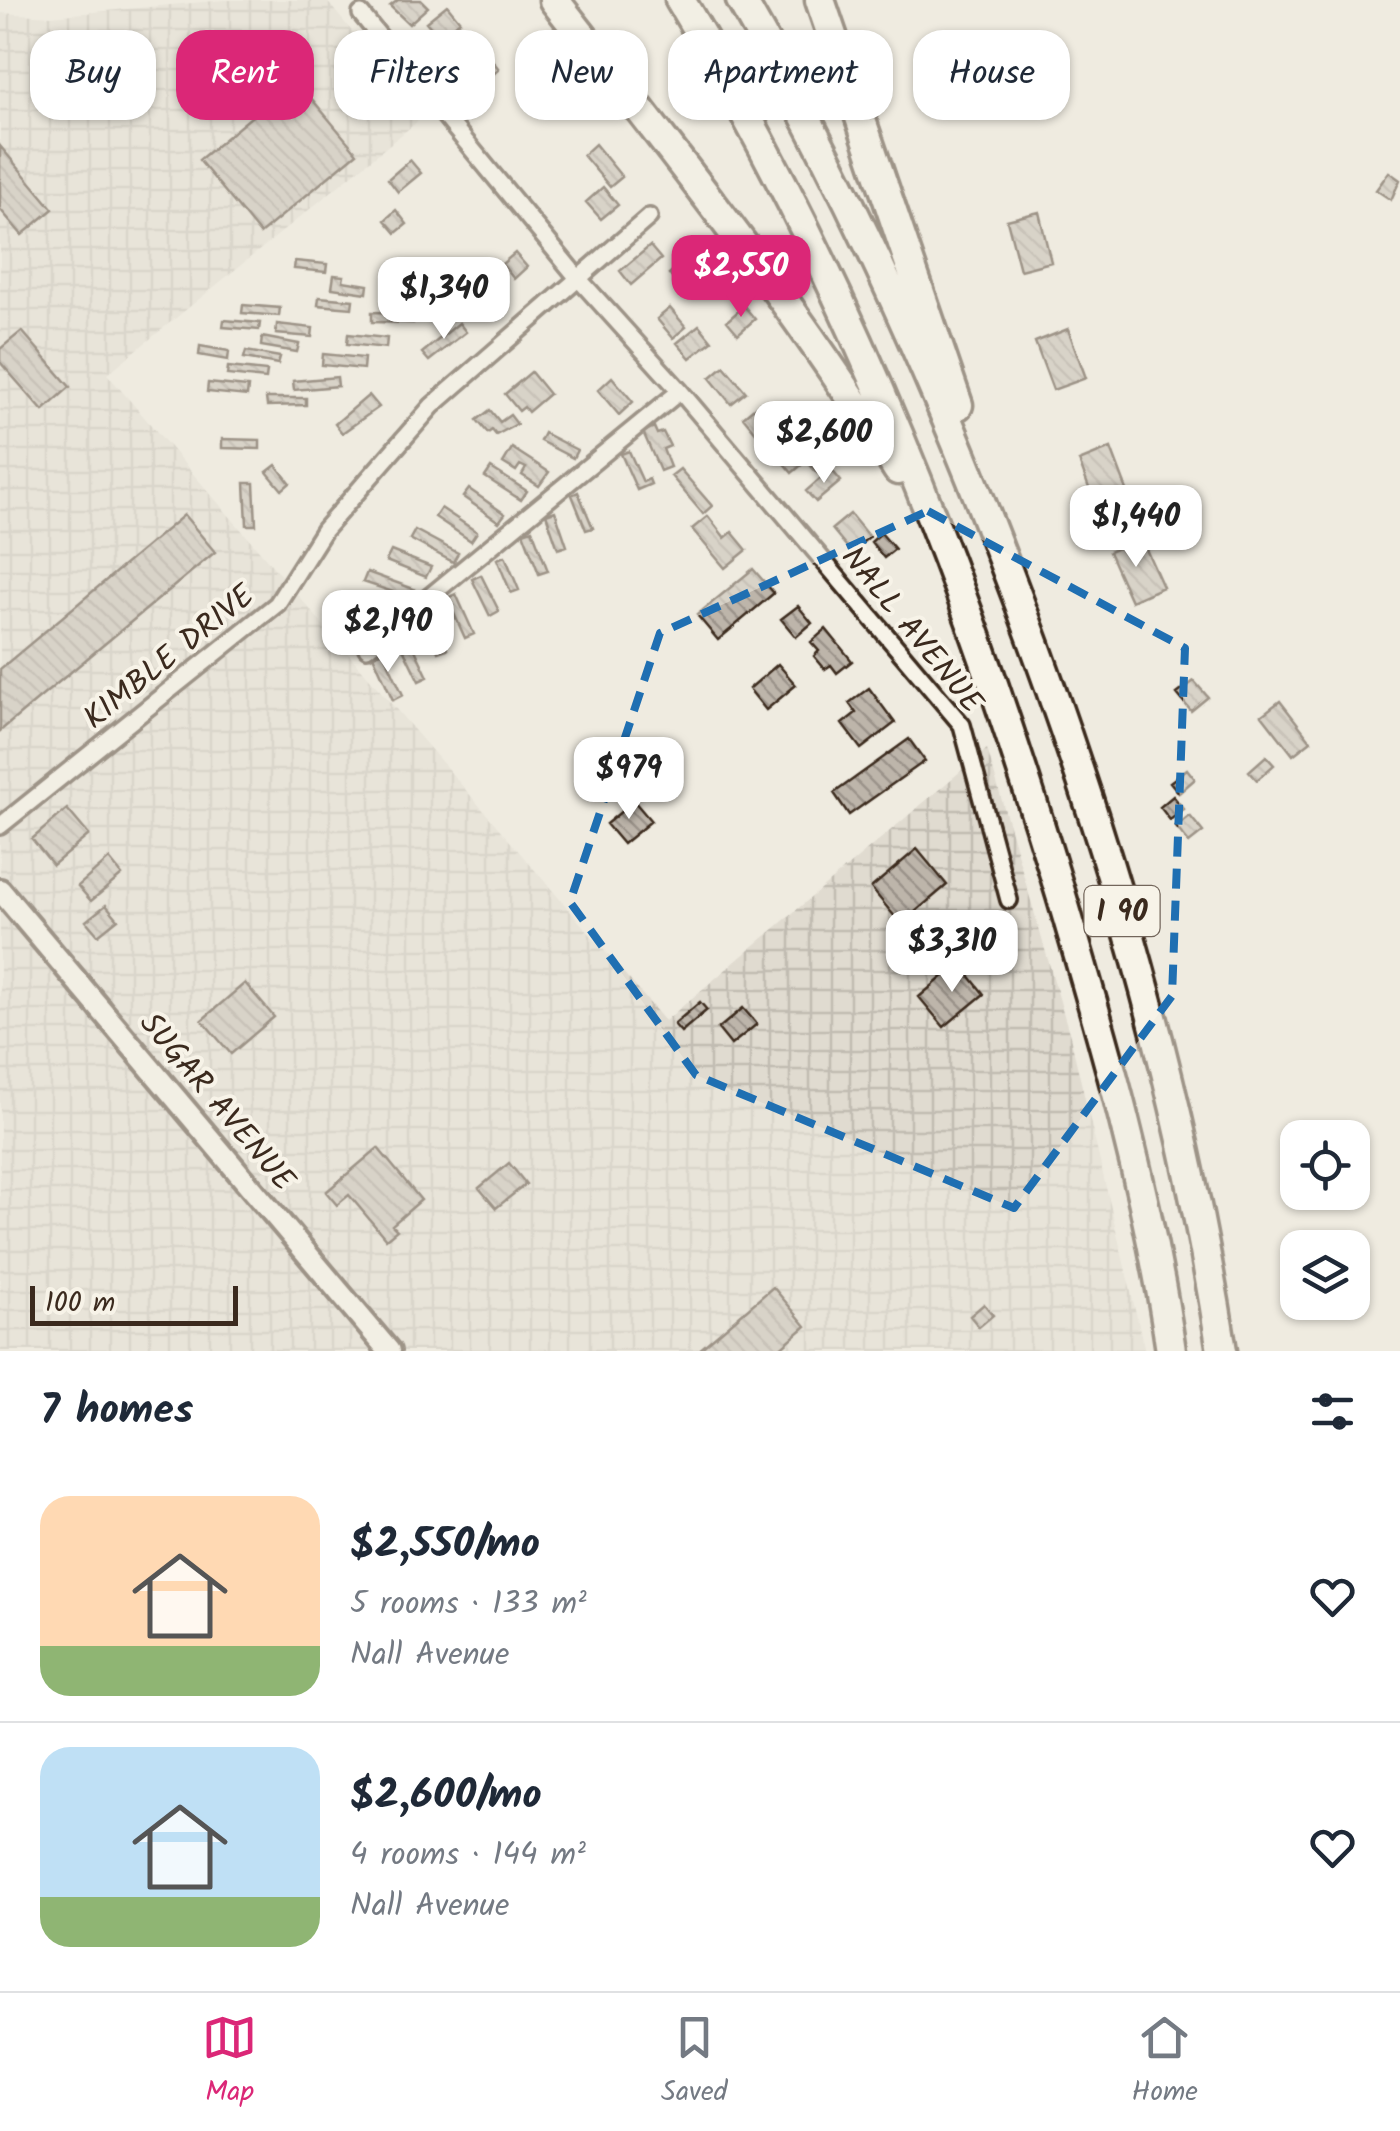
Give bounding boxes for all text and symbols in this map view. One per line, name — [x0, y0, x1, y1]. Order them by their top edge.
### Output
chip: Buy — [30, 30, 156, 120]
chip: Rent — [176, 30, 314, 120]
chip: Filters — [334, 30, 495, 120]
chip: New — [515, 30, 648, 120]
chip: Apartment — [668, 30, 893, 120]
chip: House — [913, 30, 1070, 120]
pin: $2,550 — [660, 235, 822, 320]
text: $2,550 — [694, 242, 788, 293]
pin: $1,340 — [363, 257, 525, 342]
text: $1,340 — [400, 264, 488, 315]
pin: $2,600 — [743, 401, 905, 486]
text: $2,600 — [776, 408, 872, 459]
pin: $1,440 — [1055, 485, 1217, 570]
text: $1,440 — [1092, 492, 1180, 543]
street label: NALL AVENUE — [827, 535, 996, 727]
street label: KIMBLE DRIVE — [73, 572, 268, 743]
pin: $2,190 — [307, 590, 469, 675]
text: $2,190 — [344, 597, 432, 648]
pin: $979 — [570, 737, 688, 822]
text: $979 — [596, 744, 662, 795]
road number: I 90 — [1084, 886, 1160, 936]
pin: $3,310 — [871, 910, 1033, 995]
text: $3,310 — [908, 917, 996, 968]
street label: SUGAR AVENUE — [125, 1001, 308, 1205]
map controls — [1280, 1120, 1370, 1320]
button: locate — [1280, 1120, 1370, 1210]
button: layers — [1280, 1230, 1370, 1320]
scale bar — [30, 1281, 238, 1326]
text: 100 m — [45, 1281, 115, 1326]
text: 7 homes — [40, 1378, 193, 1445]
icon: filters — [1305, 1384, 1360, 1439]
text: $2,550/mo — [350, 1512, 540, 1579]
icon: home — [120, 1536, 240, 1656]
icon: heart — [1305, 1569, 1360, 1624]
text: 5 rooms · 133 m² — [350, 1579, 587, 1630]
text: Nall Avenue — [350, 1630, 509, 1681]
text: $2,600/mo — [350, 1763, 542, 1830]
icon: home — [120, 1787, 240, 1907]
icon: heart — [1305, 1820, 1360, 1875]
text: 4 rooms · 144 m² — [350, 1830, 586, 1881]
text: Nall Avenue — [350, 1881, 509, 1932]
tab: Map — [202, 2010, 257, 2115]
tab: Saved — [661, 2010, 728, 2115]
tab: Home — [1132, 2010, 1198, 2115]

